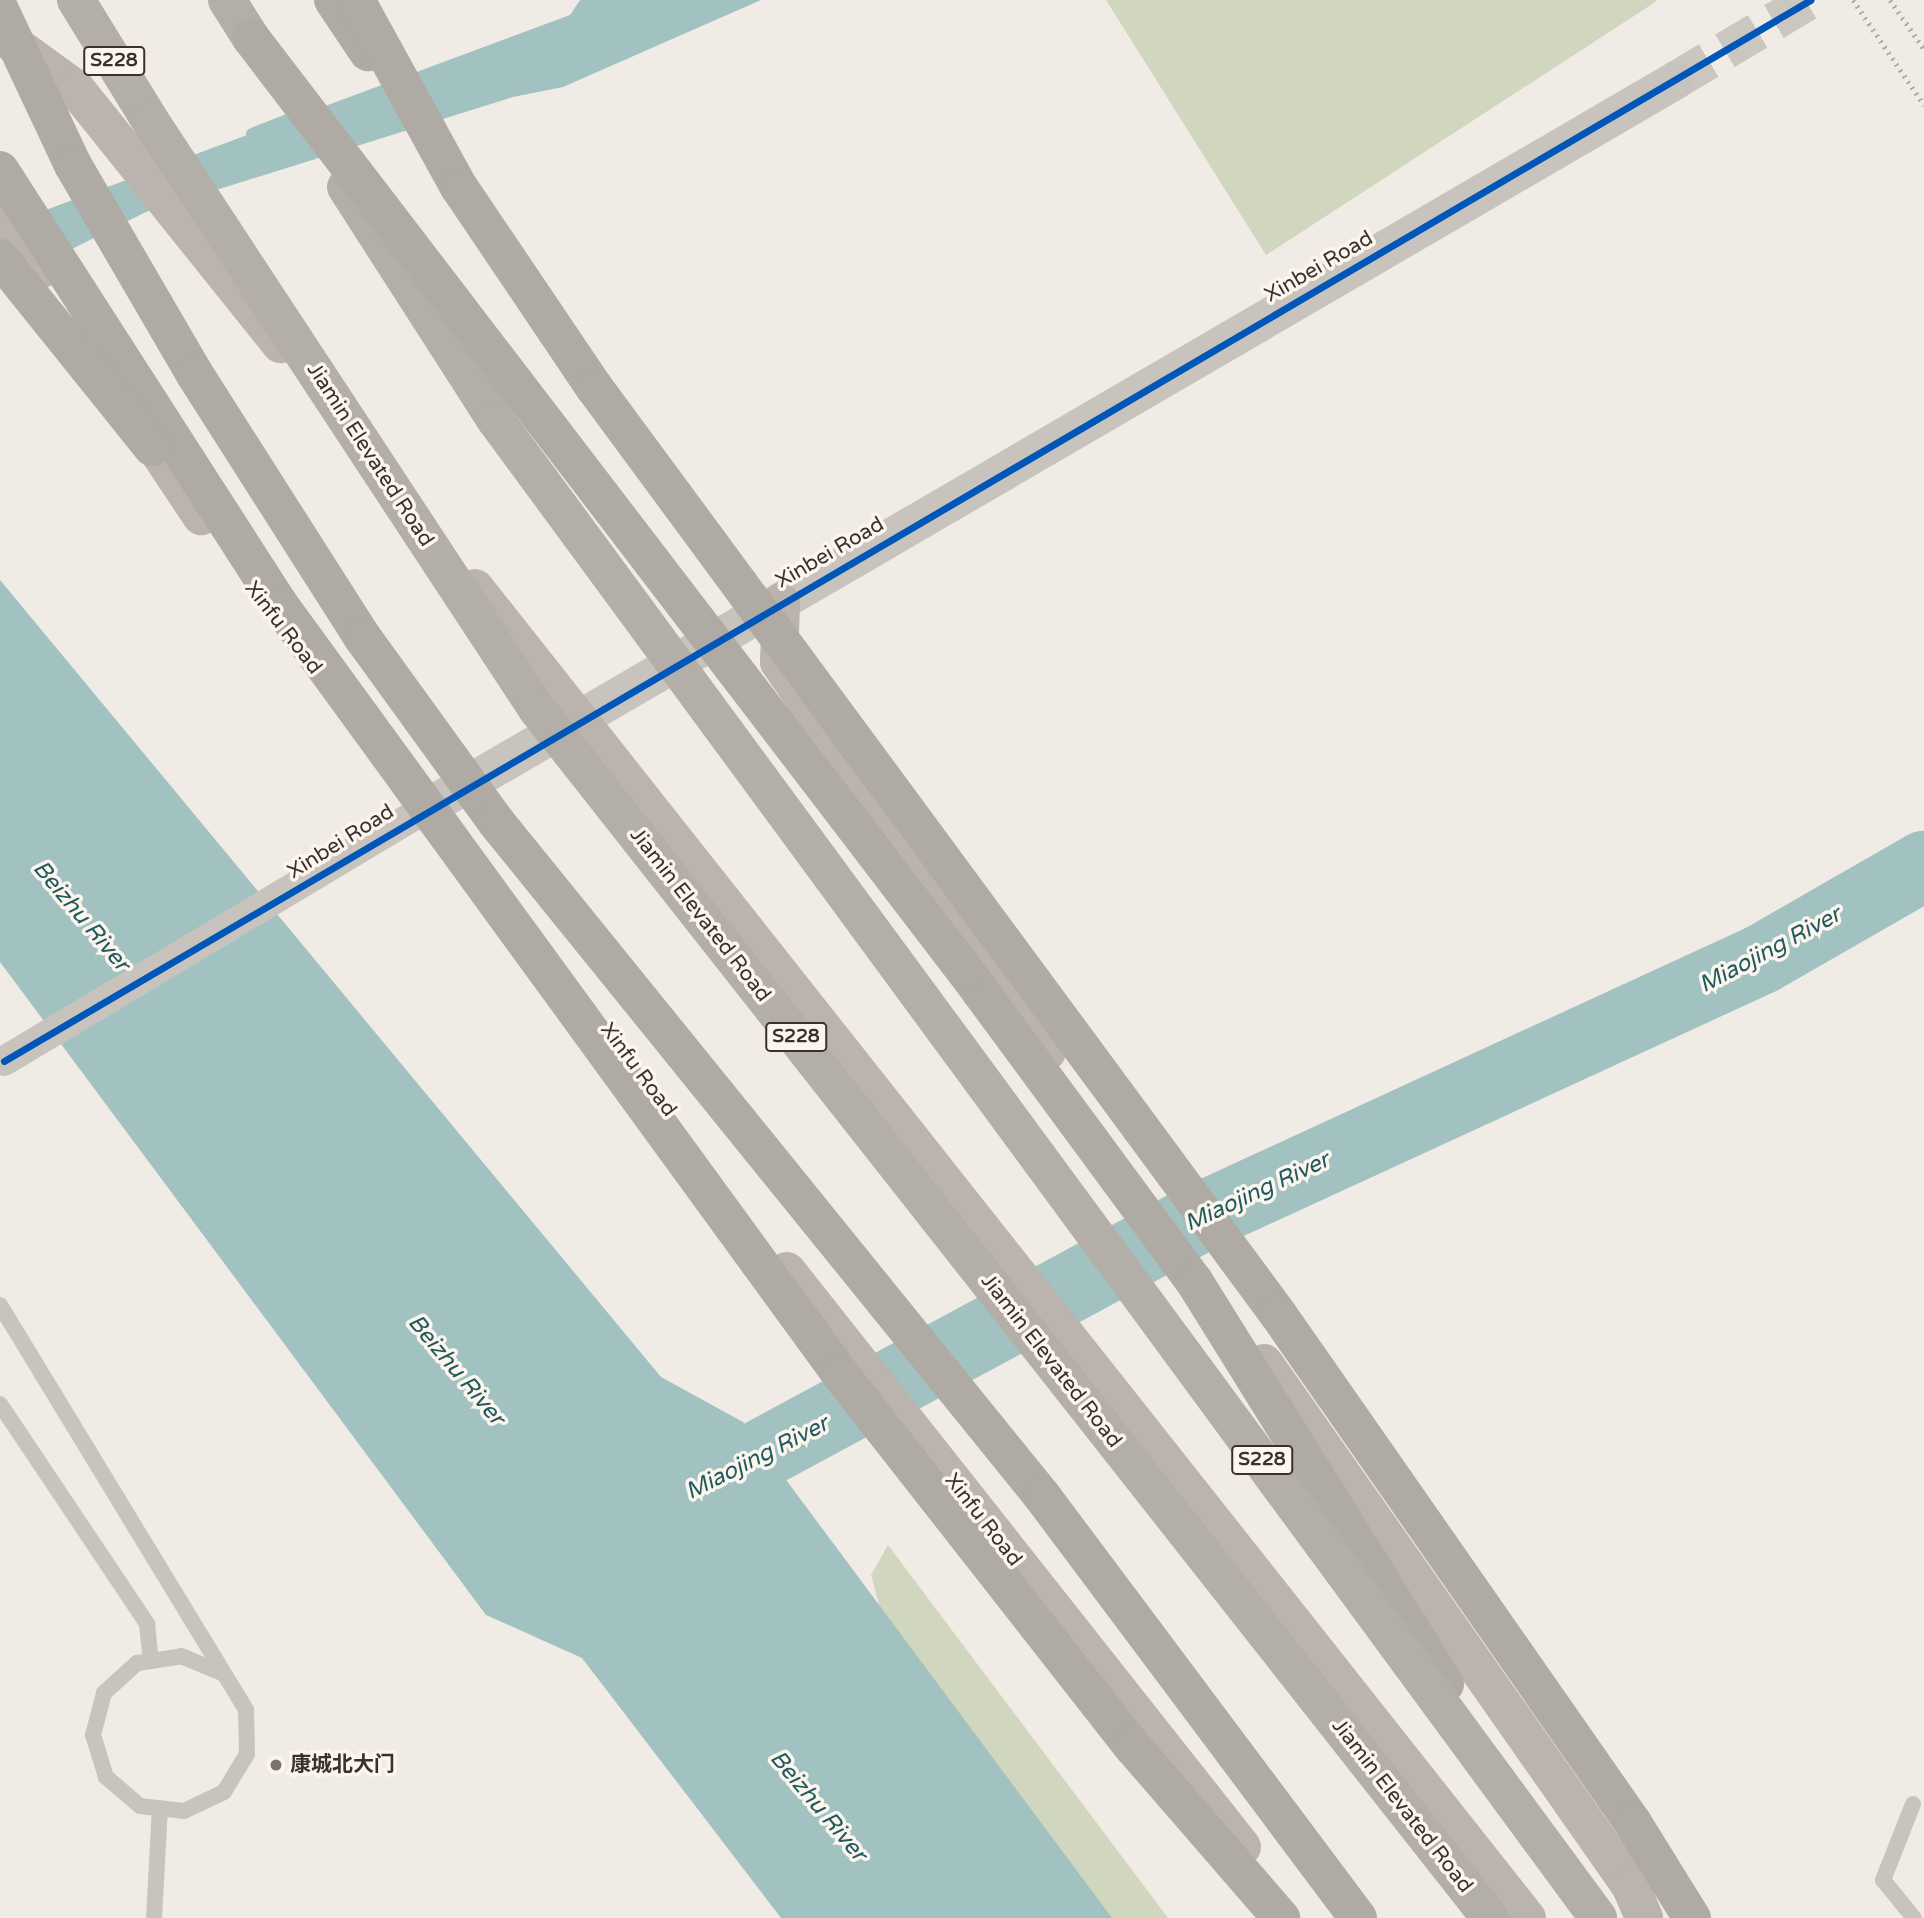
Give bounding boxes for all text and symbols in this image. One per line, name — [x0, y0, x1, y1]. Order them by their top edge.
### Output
road number: S228 — [82, 45, 146, 76]
street label: Xinbei Road — [1260, 226, 1378, 308]
street label: Jiamin Elevated Road — [301, 358, 439, 552]
street label: Xinbei Road — [771, 512, 889, 594]
street label: Xinfu Road — [239, 577, 327, 679]
street label: Xinbei Road — [283, 799, 399, 885]
street label: Jiamin Elevated Road — [624, 823, 776, 1007]
water label: Beizhu River — [27, 855, 135, 977]
water label: Miaojing River — [1694, 901, 1846, 999]
street label: Xinfu Road — [595, 1018, 681, 1122]
road number: S228 — [764, 1021, 828, 1052]
water label: Miaojing River — [1180, 1146, 1334, 1238]
street label: Jiamin Elevated Road — [975, 1269, 1127, 1453]
water label: Beizhu River — [402, 1309, 510, 1431]
water label: Miaojing River — [681, 1410, 833, 1506]
road number: S228 — [1230, 1444, 1294, 1476]
street label: Xinfu Road — [939, 1469, 1027, 1571]
street label: Jiamin Elevated Road — [1326, 1714, 1478, 1898]
water label: Beizhu River — [764, 1745, 872, 1867]
place label: 康城北大门 — [290, 1752, 395, 1778]
marker: 康城北大门 — [268, 1757, 284, 1773]

